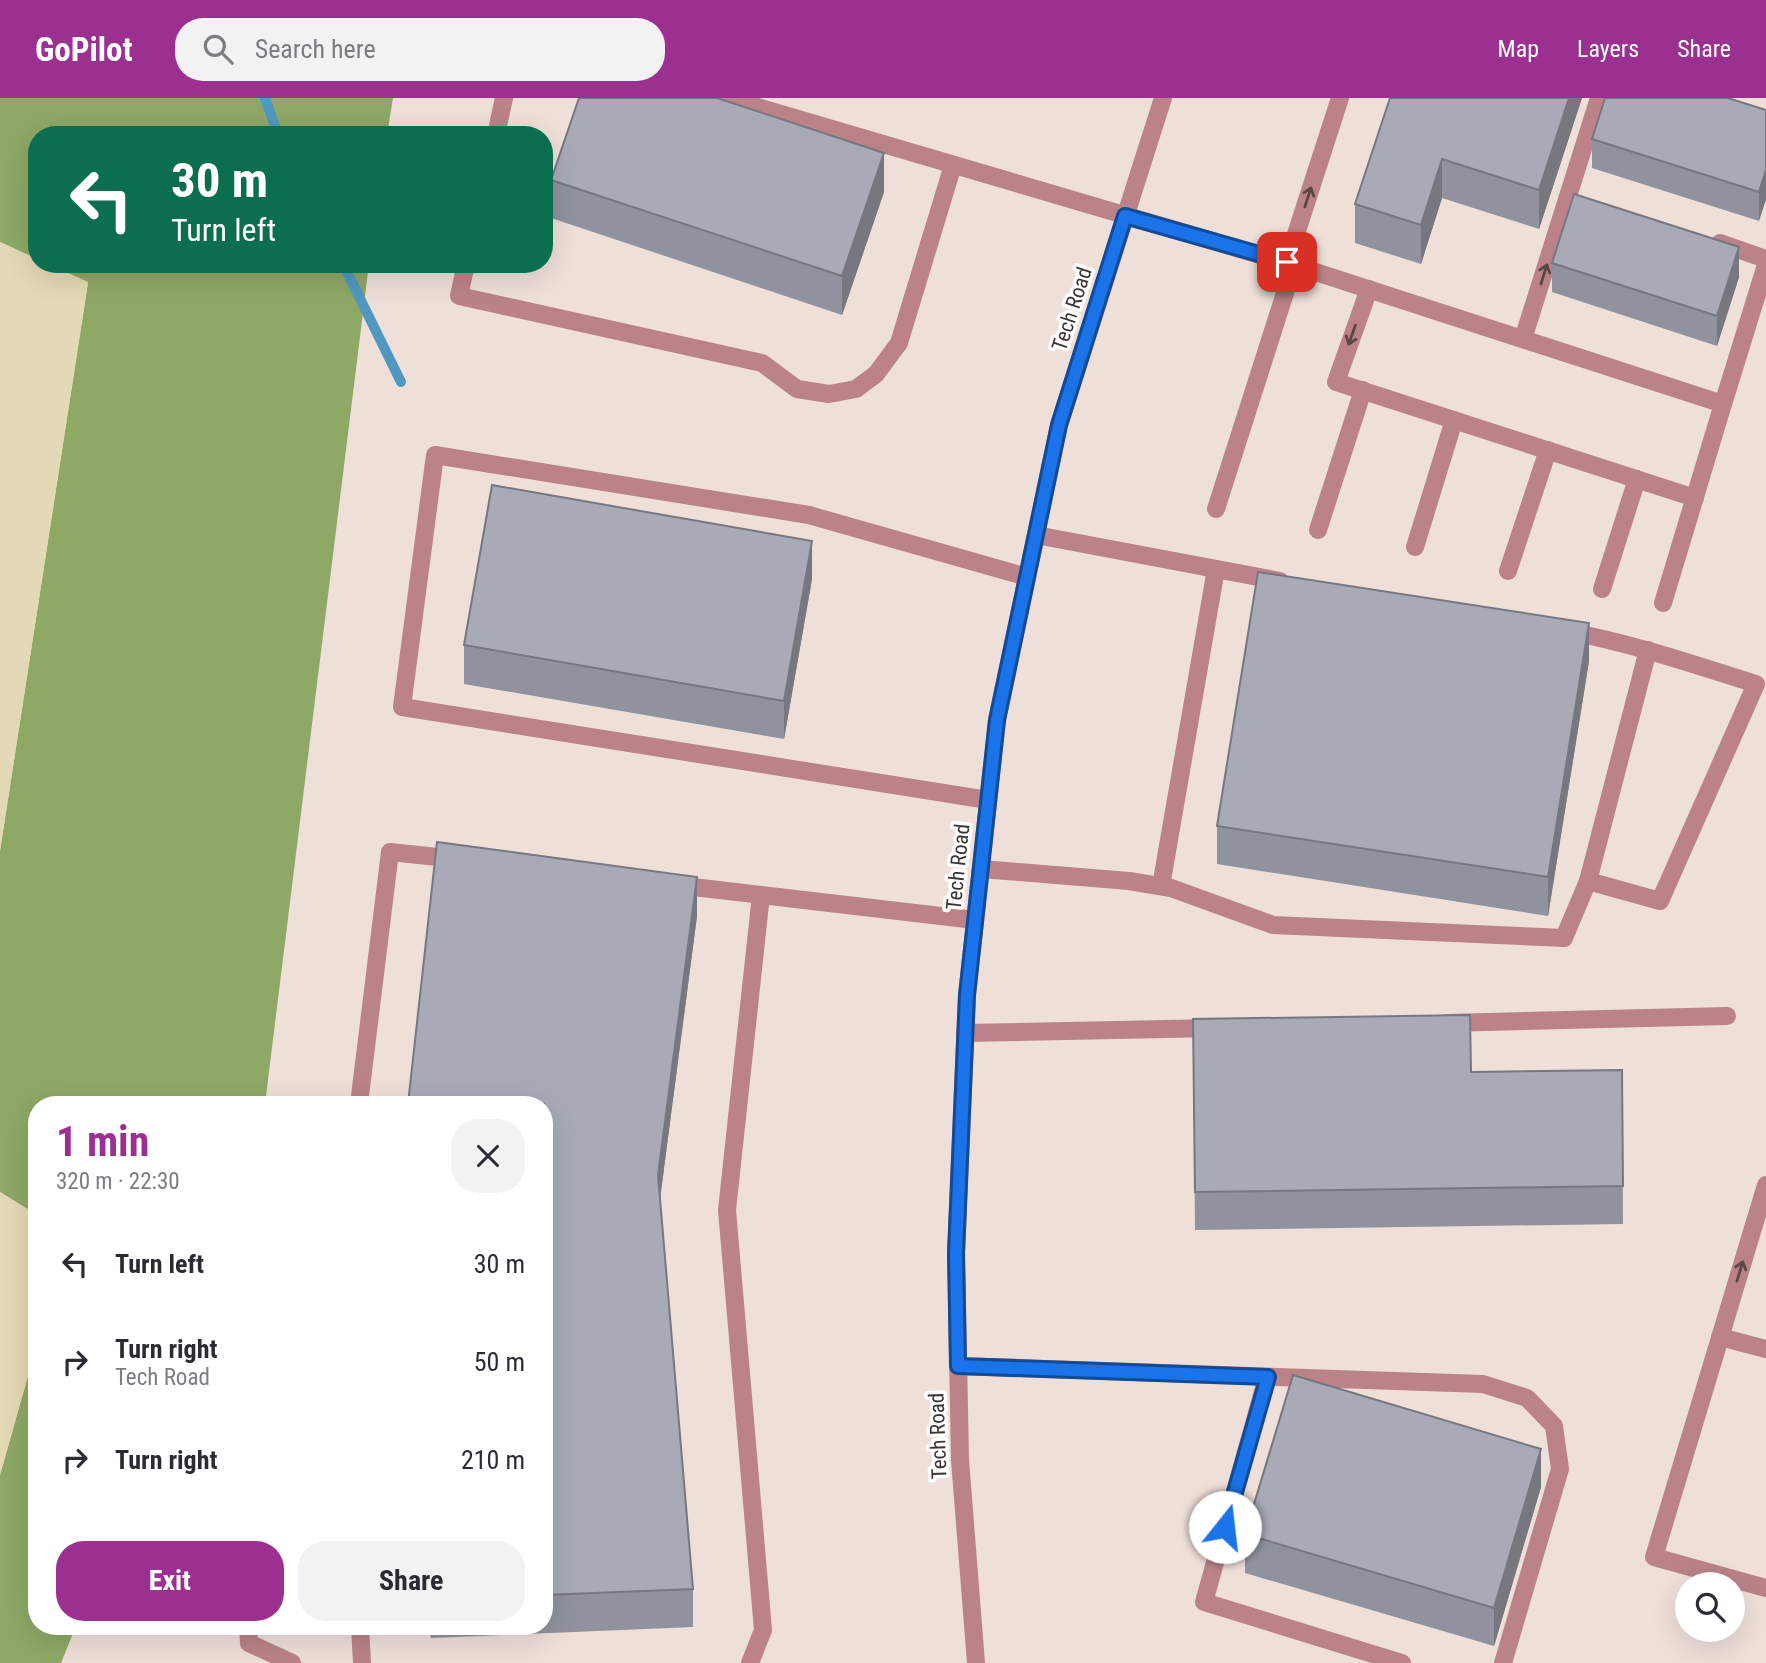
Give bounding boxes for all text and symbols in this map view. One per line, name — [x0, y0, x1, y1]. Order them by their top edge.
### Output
search box — [175, 18, 665, 81]
text: GoPilot — [35, 30, 133, 69]
icon: search — [199, 30, 237, 68]
text: Search here — [255, 34, 376, 64]
text: Map — [1498, 35, 1539, 63]
text: Layers — [1577, 35, 1639, 63]
text: Share — [1677, 35, 1731, 63]
text: 30 m — [171, 152, 268, 209]
icon: left — [56, 154, 147, 245]
one-way arrow — [1302, 187, 1315, 209]
text: Turn left — [171, 211, 276, 249]
pin — [1257, 232, 1317, 292]
icon: arrive — [1268, 243, 1306, 281]
one-way arrow — [1538, 263, 1551, 285]
street label: Tech Road — [1047, 264, 1097, 354]
one-way arrow — [1345, 324, 1357, 346]
street label: Tech Road — [942, 823, 974, 911]
text: 1 min — [56, 1117, 149, 1166]
button: close — [451, 1119, 525, 1193]
text: 320 m · 22:30 — [56, 1168, 180, 1195]
icon: left — [56, 1245, 94, 1283]
text: Turn left — [115, 1249, 204, 1279]
text: 30 m — [474, 1249, 525, 1279]
one-way arrow — [1735, 1260, 1748, 1282]
text: Turn right — [115, 1334, 217, 1364]
icon: right — [56, 1343, 94, 1381]
text: 50 m — [474, 1347, 525, 1377]
text: Tech Road — [115, 1364, 210, 1391]
street label: Tech Road — [924, 1392, 952, 1480]
icon: right — [56, 1441, 94, 1479]
text: Turn right — [115, 1445, 217, 1475]
text: 210 m — [461, 1445, 525, 1475]
position arrow — [1188, 1490, 1262, 1564]
button: Exit — [56, 1541, 284, 1621]
button: Share — [298, 1541, 525, 1621]
map controls — [1675, 1572, 1745, 1642]
button: search — [1675, 1572, 1745, 1642]

